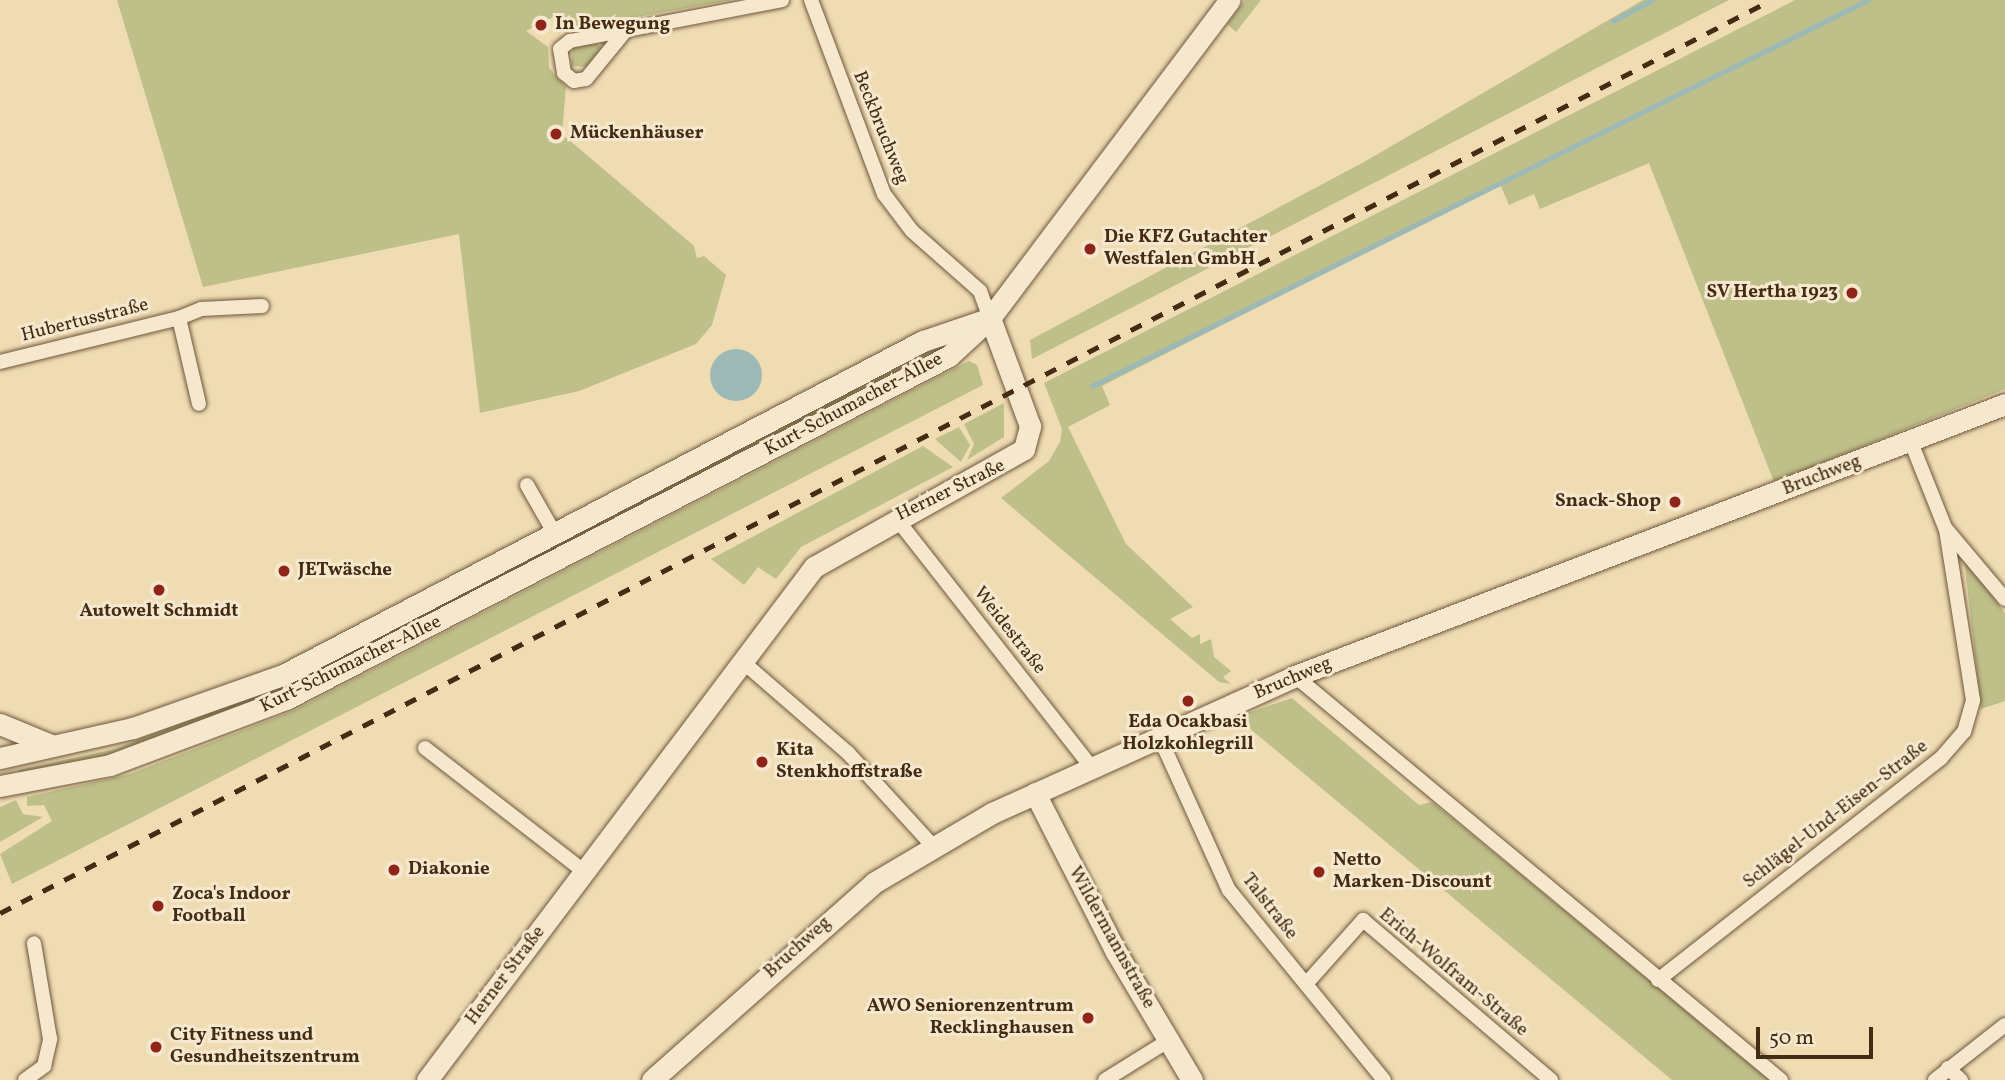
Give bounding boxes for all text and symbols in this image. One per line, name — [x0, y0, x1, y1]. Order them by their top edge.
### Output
place label: In Bewegung — [555, 14, 670, 36]
marker: In Bewegung — [533, 17, 549, 33]
street label: Beckbruchweg — [847, 68, 913, 188]
place label: Mückenhäuser — [570, 123, 703, 145]
marker: Mückenhäuser — [548, 126, 564, 142]
place label: Die KFZ Gutachter Westfalen GmbH — [1104, 227, 1268, 271]
marker: Die KFZ Gutachter Westfalen GmbH — [1082, 241, 1098, 257]
place label: SV Hertha 1923 — [1706, 282, 1838, 304]
marker: SV Hertha 1923 — [1844, 285, 1860, 301]
street label: Hubertusstraße — [19, 294, 151, 348]
street label: Kurt-Schumacher-Allee — [761, 348, 947, 462]
street label: Bruchweg — [1779, 451, 1865, 501]
street label: Herner Straße — [893, 455, 1009, 527]
place label: Snack-Shop — [1555, 491, 1661, 513]
marker: Snack-Shop — [1667, 494, 1683, 510]
place label: JETwäsche — [298, 560, 392, 582]
marker: JETwäsche — [276, 563, 292, 579]
marker: Autowelt Schmidt — [151, 582, 167, 598]
street label: Weidestraße — [968, 583, 1050, 679]
place label: Autowelt Schmidt — [79, 601, 239, 623]
street label: Kurt-Schumacher-Allee — [257, 611, 445, 719]
street label: Bruchweg — [1251, 652, 1335, 706]
marker: Eda Ocakbasi Holzkohlegrill — [1180, 693, 1196, 709]
place label: Eda Ocakbasi Holzkohlegrill — [1122, 712, 1254, 756]
street label: Schlägel-Und-Eisen-Straße — [1739, 736, 1933, 894]
place label: Kita Stenkhoffstraße — [776, 740, 922, 784]
marker: Kita Stenkhoffstraße — [754, 754, 770, 770]
place label: Netto Marken-Discount — [1333, 850, 1492, 894]
place label: Diakonie — [408, 859, 490, 881]
marker: Diakonie — [386, 862, 402, 878]
street label: Wildermannstraße — [1062, 863, 1160, 1013]
marker: Netto Marken-Discount — [1311, 864, 1327, 880]
street label: Talstraße — [1236, 869, 1302, 945]
place label: Zoca's Indoor Football — [172, 884, 290, 928]
marker: Zoca's Indoor Football — [150, 898, 166, 914]
street label: Erich-Wolfram-Straße — [1374, 904, 1532, 1042]
street label: Bruchweg — [760, 912, 836, 984]
street label: Herner Straße — [461, 922, 551, 1030]
place label: AWO Seniorenzentrum Recklinghausen — [867, 996, 1074, 1040]
marker: AWO Seniorenzentrum Recklinghausen — [1080, 1010, 1096, 1026]
scale bar — [1760, 1014, 1877, 1058]
text: 50 m — [1769, 1024, 1814, 1053]
place label: City Fitness und Gesundheitszentrum — [170, 1025, 360, 1069]
marker: City Fitness und Gesundheitszentrum — [148, 1039, 164, 1055]

